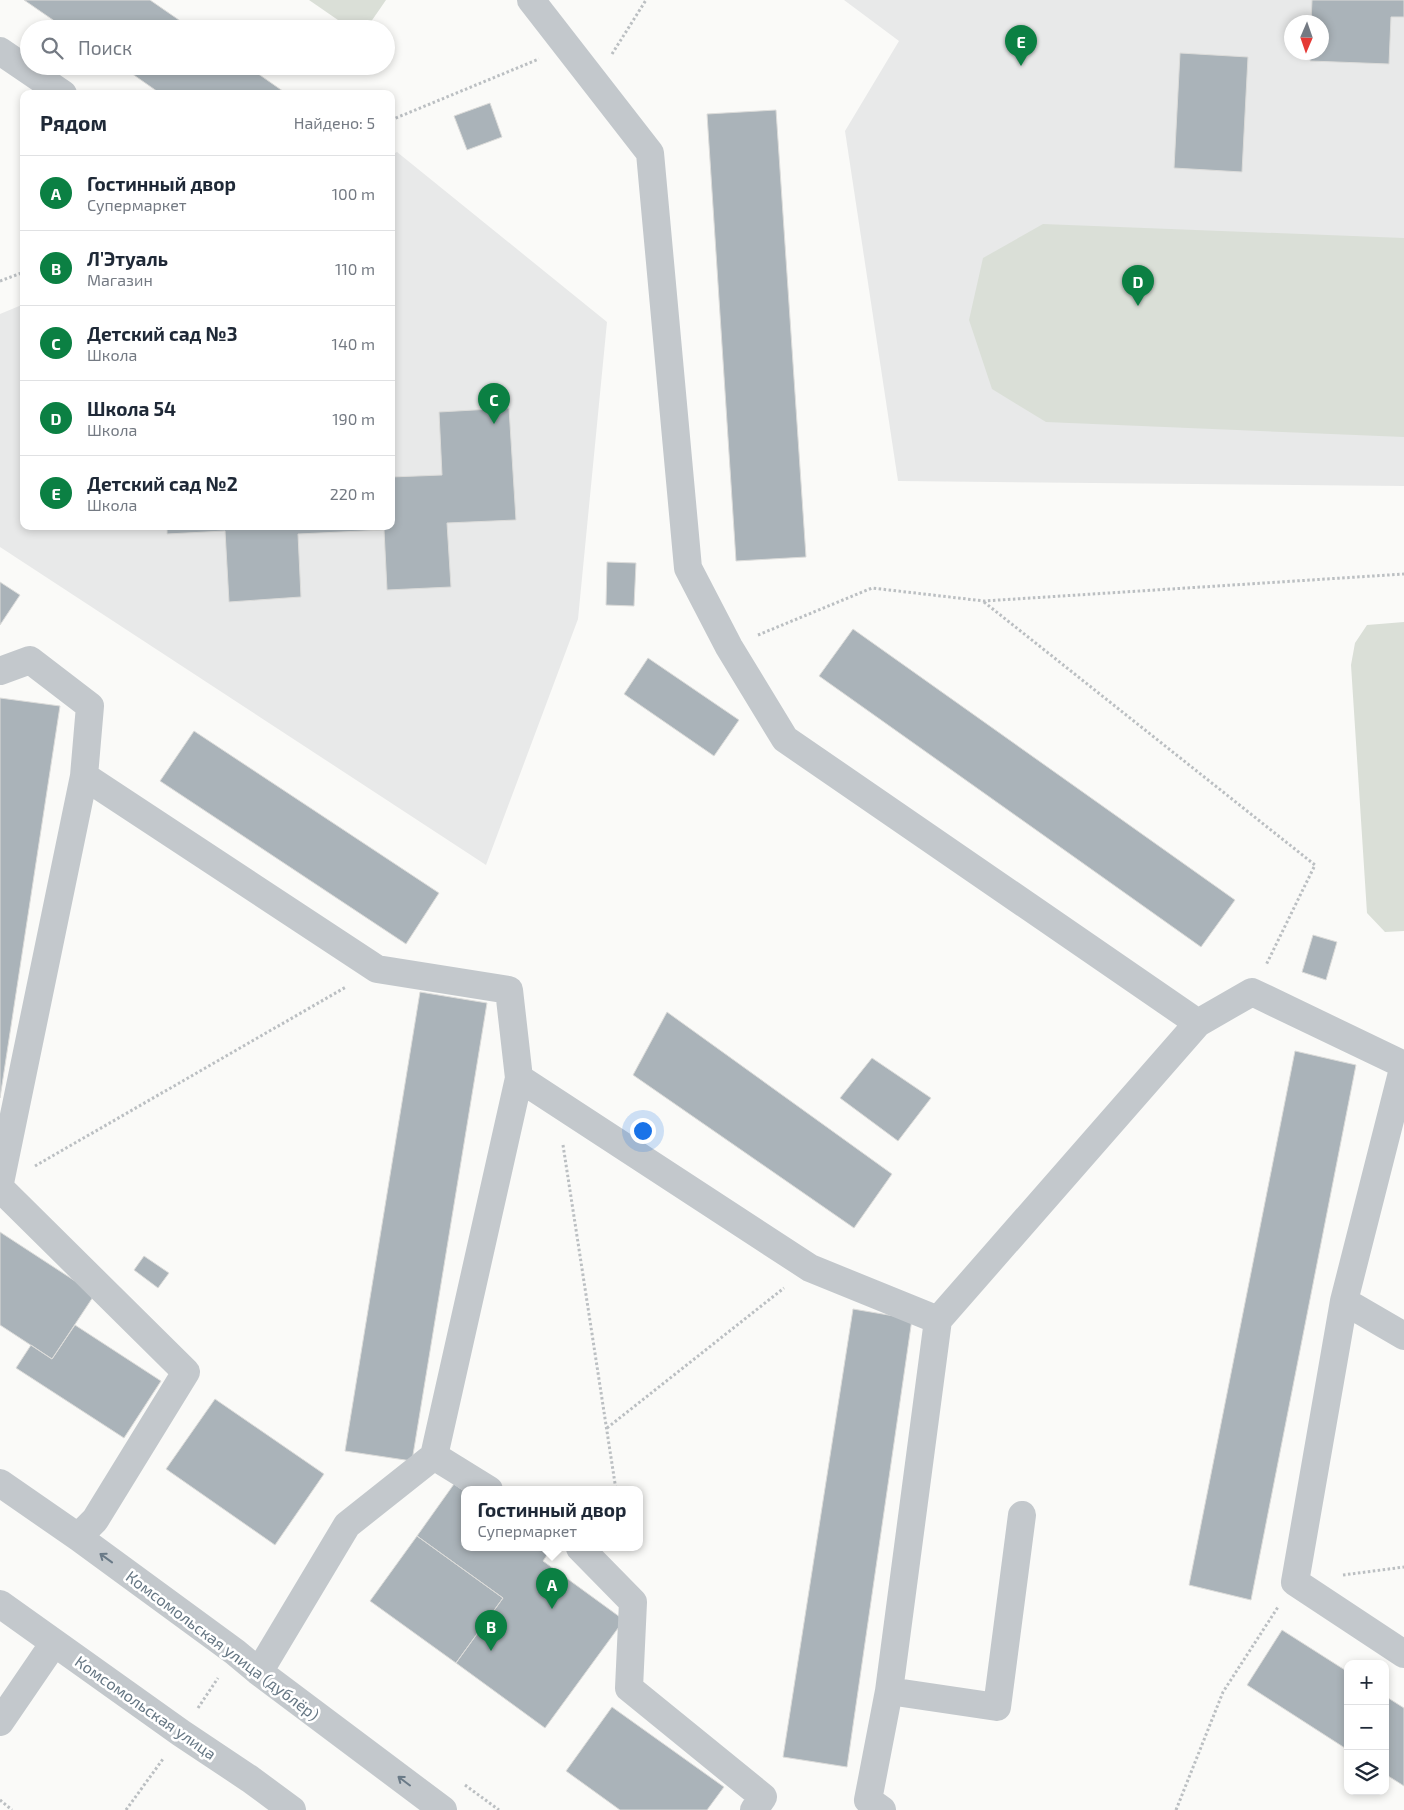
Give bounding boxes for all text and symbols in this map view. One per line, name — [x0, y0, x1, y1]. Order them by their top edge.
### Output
north arrow — [1284, 15, 1329, 60]
search box — [20, 20, 395, 75]
pin: E — [1005, 25, 1037, 66]
icon: search — [38, 34, 66, 62]
text: Поиск — [78, 36, 132, 59]
text: Рядом — [40, 110, 107, 135]
text: Найдено: 5 — [294, 113, 375, 132]
text: Гостинный двор — [87, 172, 236, 195]
text: A — [51, 184, 61, 203]
text: 100 m — [332, 184, 375, 203]
text: Супермаркет — [87, 195, 186, 214]
text: Л'Этуаль — [87, 247, 168, 270]
text: B — [51, 259, 61, 278]
text: 110 m — [335, 259, 375, 278]
pin: D — [1122, 265, 1154, 306]
text: Магазин — [87, 270, 153, 289]
text: Детский сад №3 — [87, 322, 237, 345]
text: C — [51, 334, 61, 353]
text: 140 m — [332, 334, 375, 353]
text: Школа — [87, 345, 137, 364]
pin: C — [478, 383, 510, 424]
text: Школа 54 — [87, 397, 176, 420]
text: D — [51, 409, 61, 428]
text: 190 m — [332, 409, 375, 428]
text: Школа — [87, 420, 137, 439]
text: Детский сад №2 — [87, 472, 238, 495]
text: E — [51, 484, 61, 503]
text: 220 m — [330, 484, 375, 503]
text: Школа — [87, 495, 137, 514]
your location — [630, 1118, 656, 1144]
popup — [461, 1486, 643, 1551]
text: Гостинный двор — [478, 1498, 626, 1521]
text: Супермаркет — [478, 1521, 577, 1540]
one-way arrow — [100, 1552, 113, 1563]
street label: Комсомольская улица (дублёр) — [123, 1566, 323, 1724]
pin: A — [536, 1568, 568, 1609]
pin: B — [475, 1610, 507, 1651]
street label: Комсомольская улица — [72, 1651, 220, 1763]
map controls — [1344, 1660, 1389, 1795]
button: + — [1344, 1660, 1389, 1705]
button: − — [1344, 1705, 1389, 1750]
button: layers — [1344, 1750, 1389, 1795]
one-way arrow — [397, 1776, 411, 1786]

